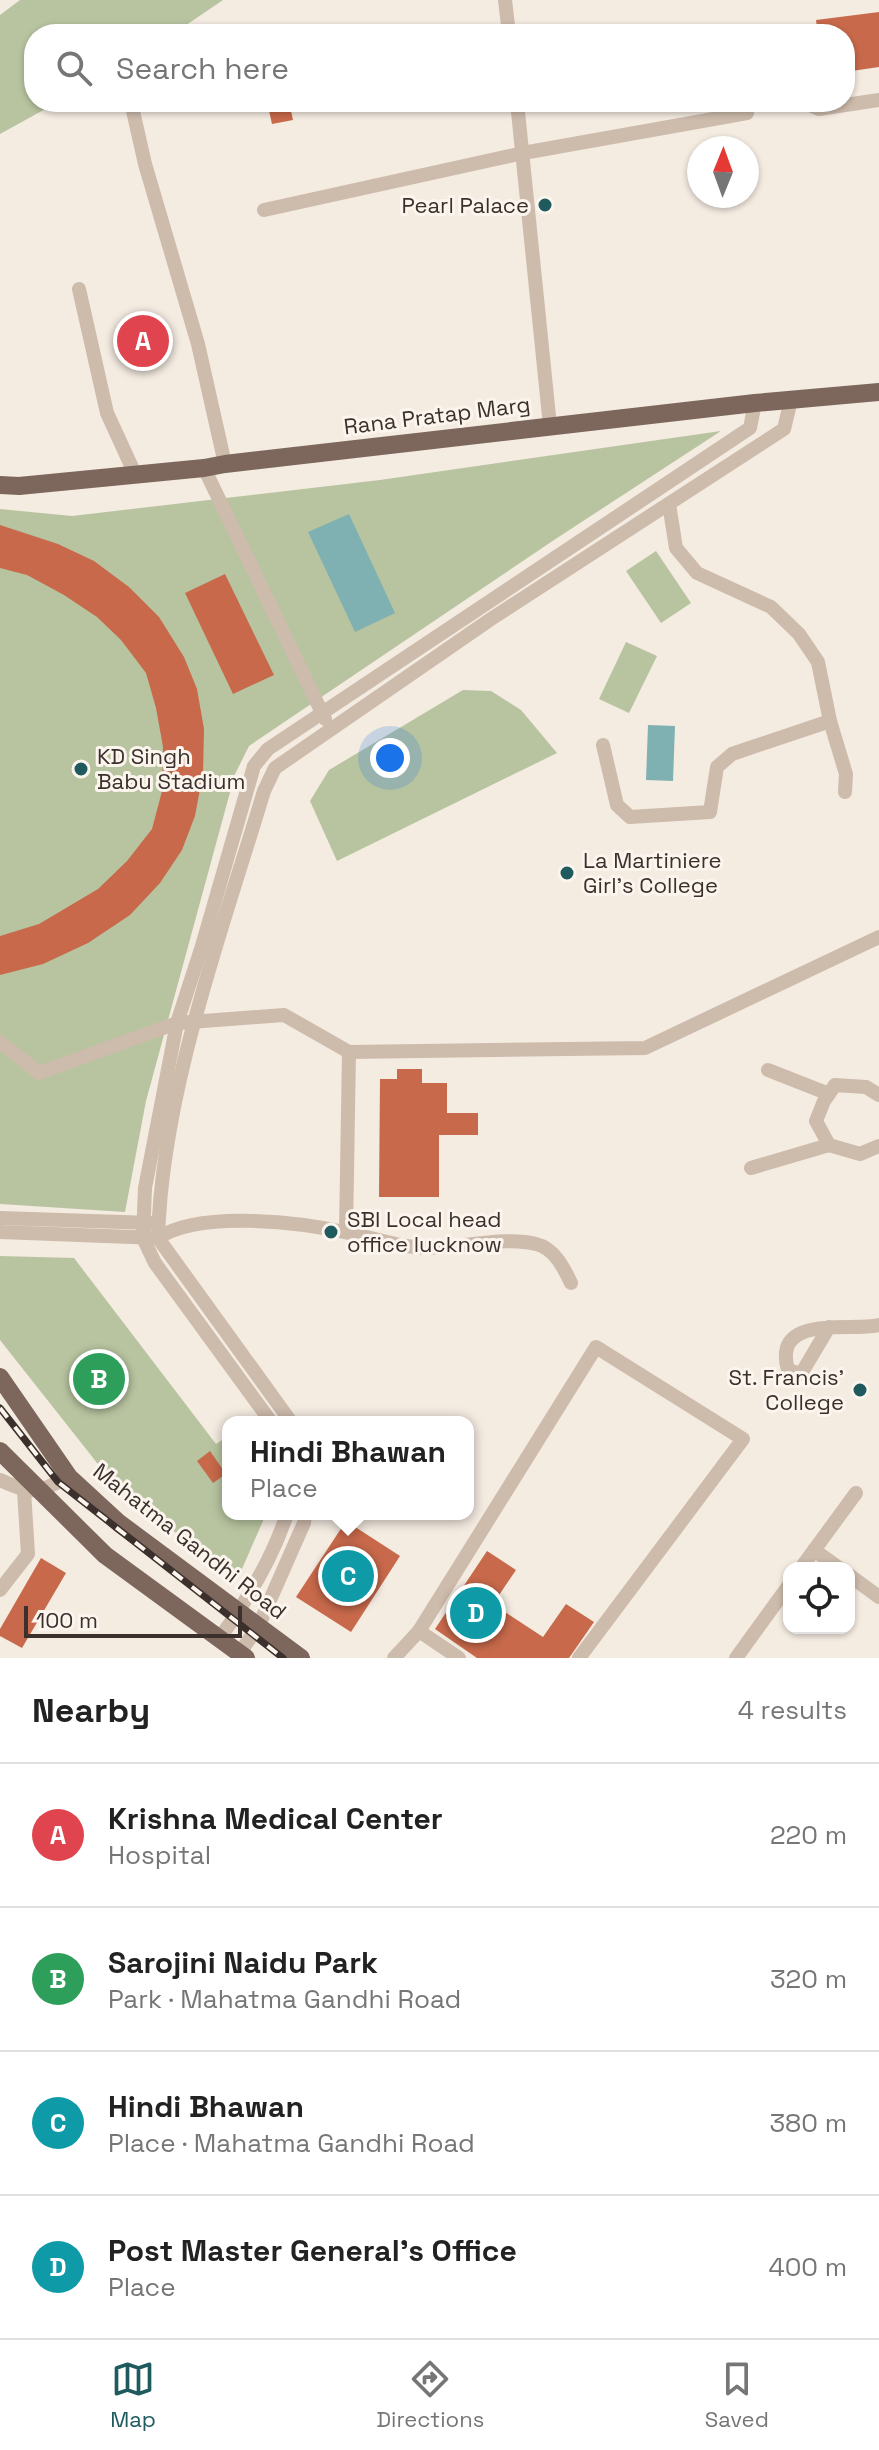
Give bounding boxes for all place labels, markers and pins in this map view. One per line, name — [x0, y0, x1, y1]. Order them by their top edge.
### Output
place label: Pearl Palace — [402, 191, 529, 219]
marker: Pearl Palace — [536, 196, 554, 214]
pin: A — [117, 311, 169, 371]
place label: KD Singh Babu Stadium — [97, 742, 245, 795]
marker: KD Singh Babu Stadium — [72, 760, 90, 778]
place label: La Martiniere Girl's College — [583, 846, 722, 899]
marker: La Martiniere Girl's College — [558, 864, 576, 882]
place label: SBI Local head office lucknow — [347, 1205, 502, 1258]
marker: SBI Local head office lucknow — [322, 1223, 340, 1241]
pin: B — [73, 1349, 125, 1409]
place label: St. Francis' College — [728, 1363, 844, 1416]
marker: St. Francis' College — [851, 1381, 869, 1399]
pin: C — [322, 1546, 374, 1606]
pin: D — [450, 1583, 502, 1643]

